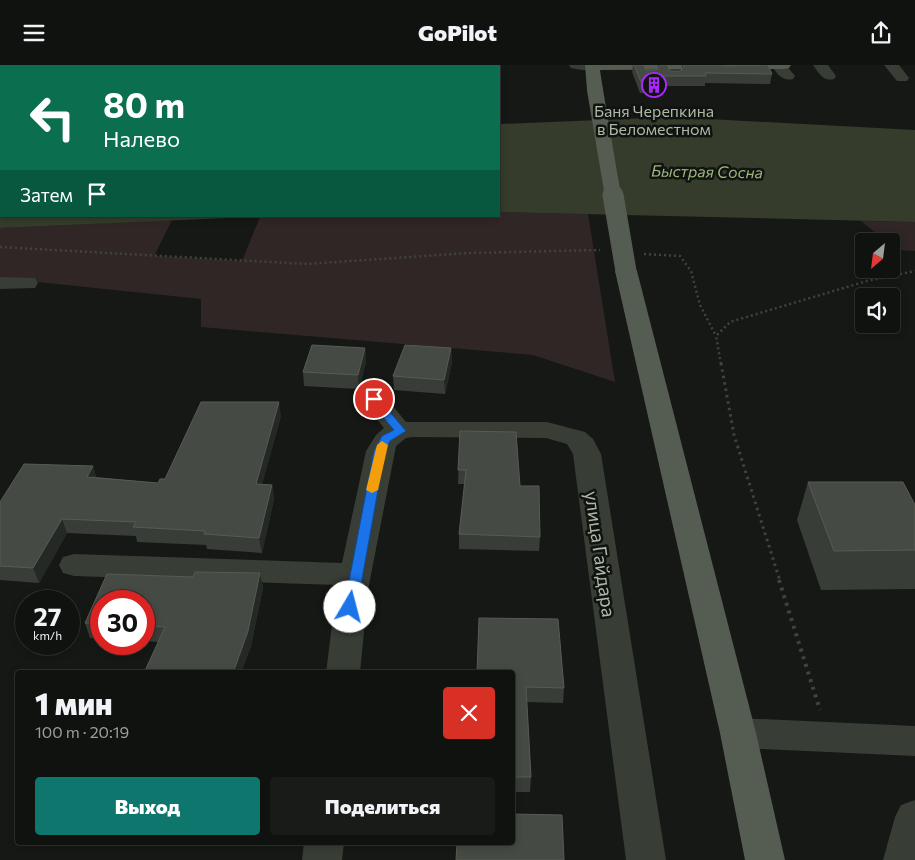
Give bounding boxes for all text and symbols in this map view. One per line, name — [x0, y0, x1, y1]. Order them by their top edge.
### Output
icon: menu — [20, 19, 48, 47]
text: GoPilot — [418, 19, 497, 46]
icon: share — [867, 19, 895, 47]
building icon: Баня Черепкина в Беломестном — [641, 72, 667, 98]
text: 80 m — [103, 82, 185, 125]
icon: left — [20, 85, 85, 150]
place label: Баня Черепкина в Беломестном — [594, 101, 714, 138]
text: Налево — [103, 125, 180, 152]
water label: Быстрая Сосна — [651, 161, 763, 181]
icon: arrive — [83, 180, 111, 208]
text: Затем — [20, 183, 73, 206]
north arrow — [855, 233, 900, 277]
map controls — [855, 233, 900, 333]
button: sound — [855, 288, 900, 333]
pin — [353, 378, 395, 420]
icon: arrive — [360, 385, 388, 413]
street label: улица Гайдара — [581, 489, 621, 619]
position arrow — [323, 580, 375, 632]
speed limit sign: 30 — [90, 590, 155, 655]
text: 27 — [34, 601, 61, 631]
text: km/h — [33, 628, 62, 642]
text: 1 мин — [35, 684, 113, 721]
button: close — [443, 687, 495, 739]
text: 100 m · 20:19 — [35, 722, 129, 741]
button: Выход — [35, 777, 260, 835]
button: Поделиться — [270, 777, 495, 835]

